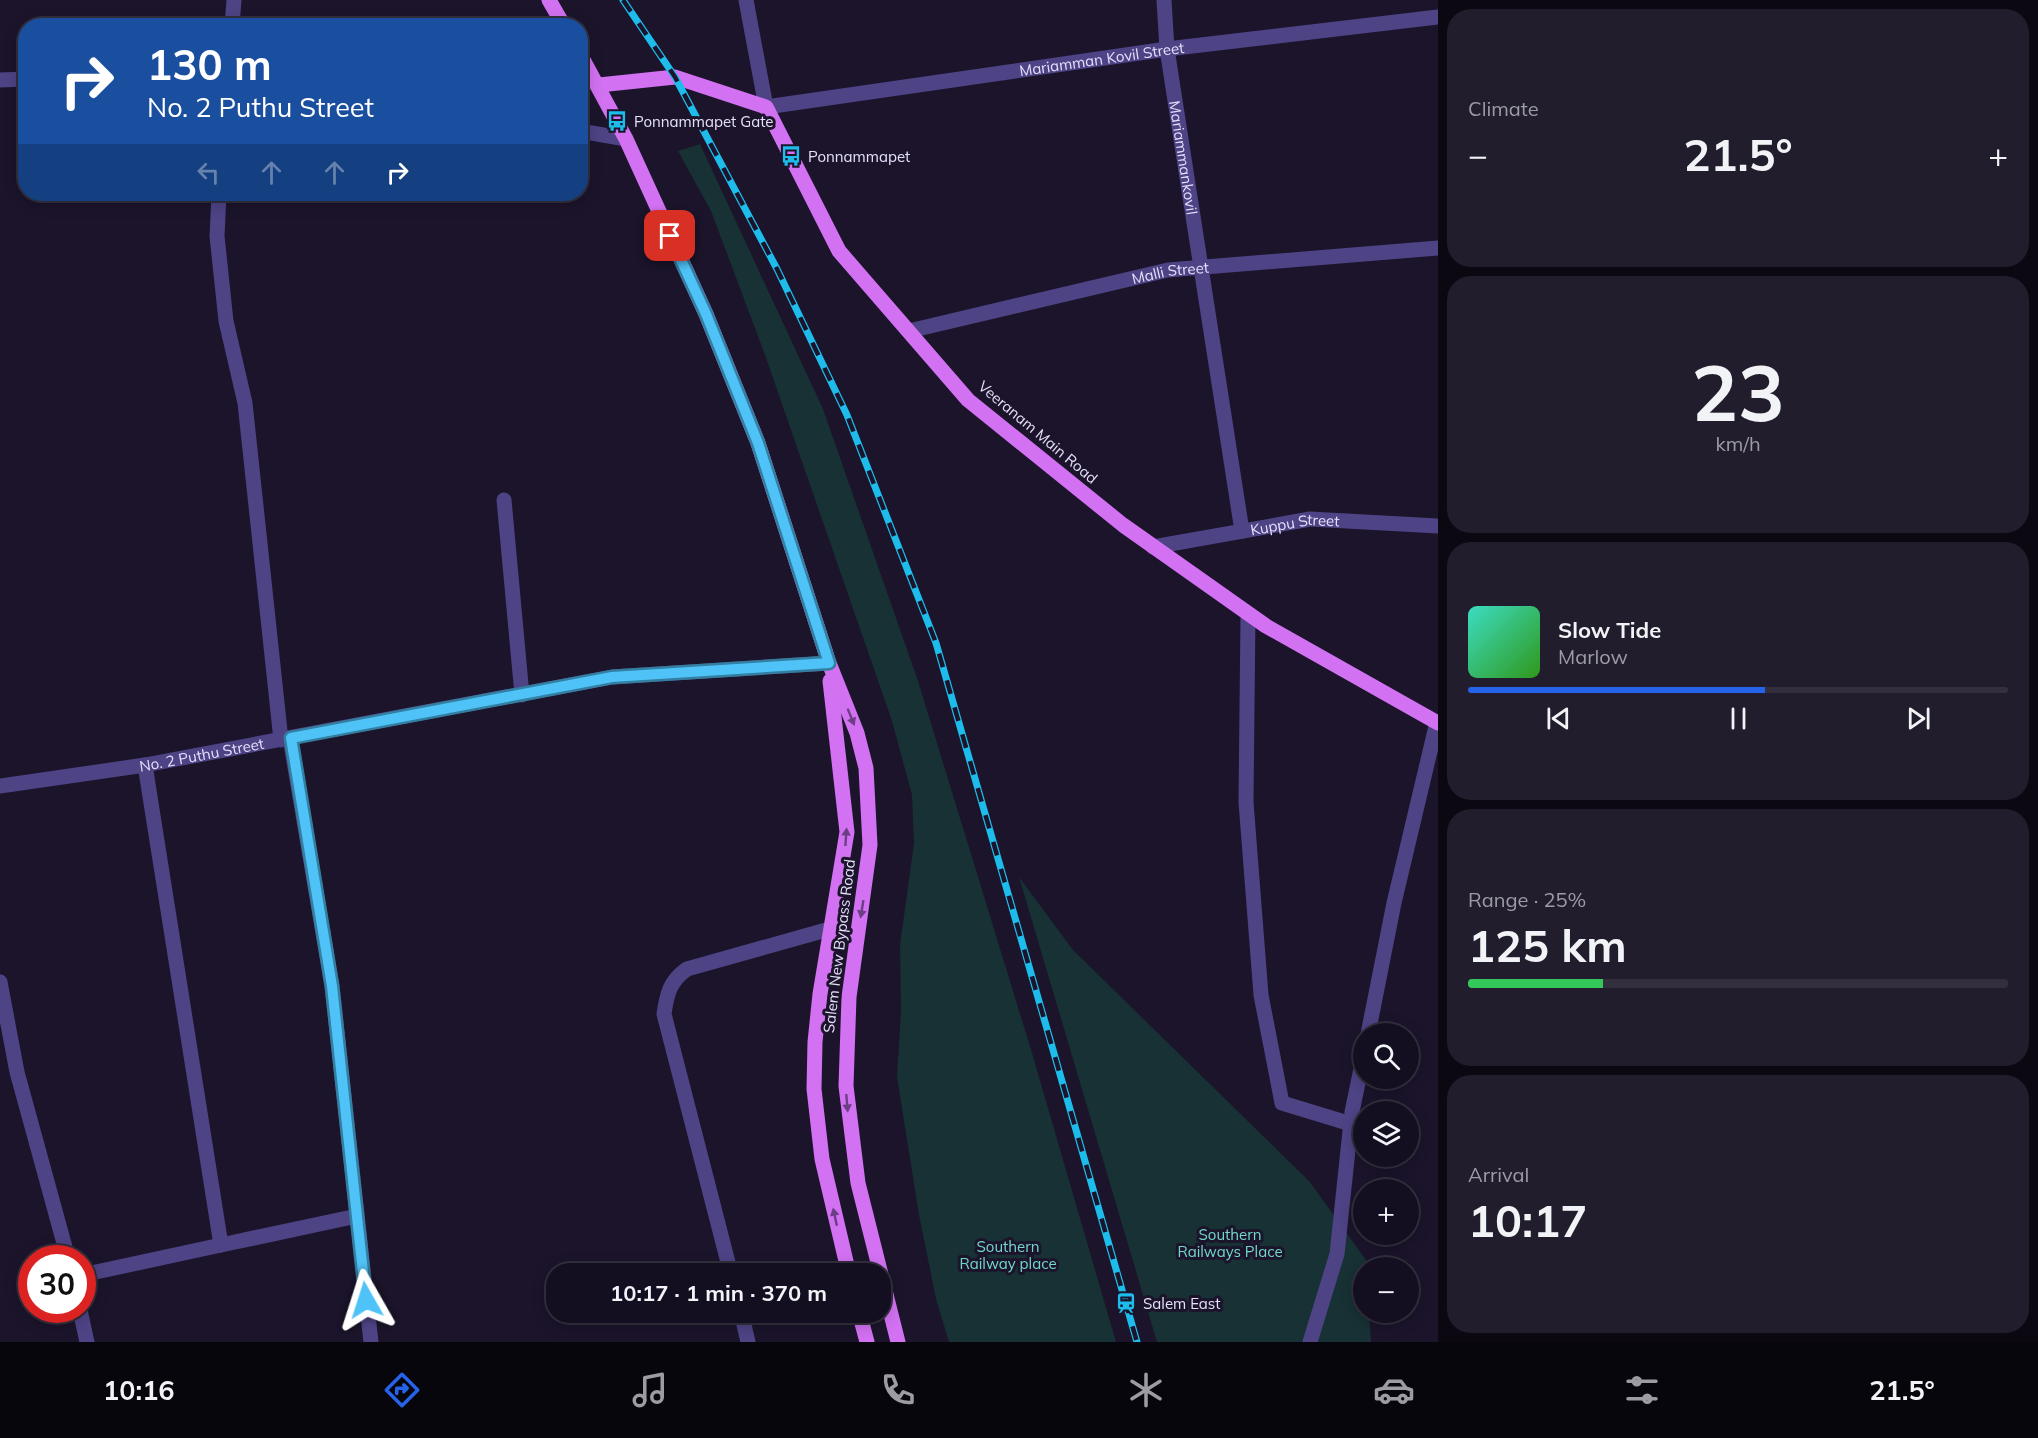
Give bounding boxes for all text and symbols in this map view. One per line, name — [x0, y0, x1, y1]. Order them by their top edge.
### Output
text: 130 m — [147, 38, 272, 91]
street label: Mariamman Kovil Street — [1018, 38, 1185, 80]
icon: right — [48, 42, 126, 120]
text: No. 2 Puthu Street — [147, 90, 374, 124]
text: Climate — [1468, 96, 1539, 121]
street label: Mariammankovil — [1166, 99, 1202, 216]
bus stop icon: Ponnammapet Gate — [605, 109, 629, 133]
place label: Ponnammapet Gate — [634, 112, 774, 131]
text: 21.5° — [1683, 126, 1793, 182]
text: − — [1468, 134, 1488, 175]
text: + — [1988, 134, 2008, 175]
bus stop icon: Ponnammapet — [779, 144, 803, 168]
place label: Ponnammapet — [808, 147, 910, 166]
icon: left — [192, 156, 225, 189]
icon: ahead — [255, 156, 288, 189]
icon: ahead — [318, 156, 351, 189]
icon: right — [381, 156, 414, 189]
pin — [644, 210, 695, 261]
icon: arrive — [653, 219, 686, 252]
street label: Malli Street — [1130, 257, 1210, 288]
text: 23 — [1691, 343, 1785, 441]
street label: Veeranam Main Road — [974, 376, 1102, 488]
text: km/h — [1715, 431, 1761, 456]
street label: Kuppu Street — [1249, 509, 1340, 539]
text: Slow Tide — [1558, 616, 1661, 644]
text: Marlow — [1558, 644, 1628, 669]
icon: previous — [1542, 702, 1575, 735]
icon: pause — [1722, 702, 1755, 735]
icon: next — [1902, 702, 1935, 735]
one-way arrow — [846, 709, 856, 727]
street label: No. 2 Puthu Street — [138, 733, 265, 775]
one-way arrow — [841, 827, 850, 846]
street label: Salem New Bypass Road — [819, 858, 859, 1034]
text: Range · 25% — [1468, 887, 1586, 912]
one-way arrow — [858, 900, 867, 919]
text: 125 km — [1468, 917, 1627, 973]
map controls — [1353, 1023, 1419, 1323]
button: search — [1353, 1023, 1419, 1089]
one-way arrow — [842, 1094, 852, 1113]
button: layers — [1353, 1101, 1419, 1167]
text: Arrival — [1468, 1162, 1529, 1187]
button: + — [1353, 1179, 1419, 1245]
text: 10:17 — [1468, 1192, 1587, 1248]
one-way arrow — [829, 1207, 839, 1226]
park label: Southern Railways Place — [1177, 1225, 1283, 1261]
park label: Southern Railway place — [959, 1237, 1057, 1273]
speed limit sign: 30 — [18, 1245, 96, 1323]
button: − — [1353, 1257, 1419, 1323]
position arrow — [334, 1268, 398, 1332]
text: 10:17 · 1 min · 370 m — [610, 1279, 827, 1307]
station icon: Salem East — [1114, 1291, 1138, 1315]
place label: Salem East — [1143, 1294, 1220, 1313]
icon: directions — [381, 1369, 423, 1411]
icon: music — [629, 1369, 671, 1411]
icon: phone — [877, 1369, 919, 1411]
icon: climate — [1125, 1369, 1167, 1411]
icon: car — [1373, 1369, 1415, 1411]
icon: filters — [1621, 1369, 1663, 1411]
text: 10:16 — [103, 1373, 175, 1407]
text: 21.5° — [1869, 1373, 1935, 1407]

